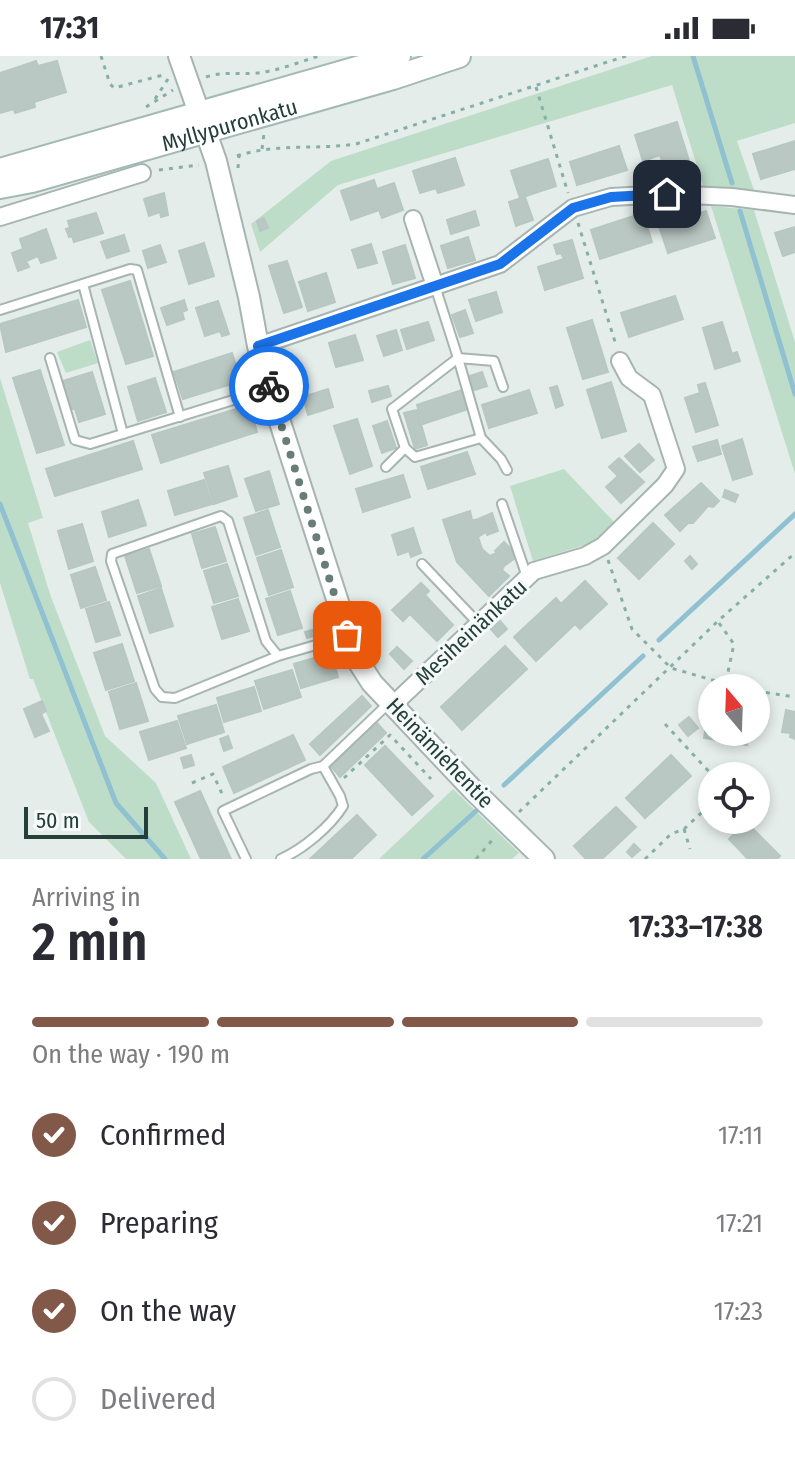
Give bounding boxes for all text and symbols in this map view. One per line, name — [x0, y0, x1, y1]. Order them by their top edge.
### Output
text: 17:31 — [40, 10, 99, 46]
street label: Myllypuronkatu — [159, 92, 300, 157]
pin — [633, 160, 701, 228]
icon: home — [645, 172, 689, 216]
courier — [229, 346, 309, 426]
icon: bike — [247, 364, 291, 408]
street label: Mesiheinänkatu — [410, 573, 532, 691]
pin — [313, 601, 381, 669]
icon: bag — [325, 613, 369, 657]
north arrow — [698, 674, 770, 746]
map controls — [698, 674, 770, 834]
street label: Heinämiehentie — [381, 692, 499, 814]
button: locate — [698, 762, 770, 834]
scale bar — [24, 803, 148, 839]
text: 50 m — [36, 807, 80, 834]
text: Arriving in — [32, 882, 141, 913]
text: 17:33–17:38 — [628, 909, 763, 945]
text: 2 min — [32, 911, 148, 974]
text: On the way · 190 m — [32, 1039, 230, 1070]
icon: check — [32, 1113, 76, 1157]
text: Confirmed — [100, 1117, 226, 1153]
text: 17:11 — [718, 1120, 763, 1151]
icon: check — [32, 1201, 76, 1245]
text: Preparing — [100, 1205, 218, 1241]
text: 17:21 — [716, 1208, 763, 1239]
icon: check — [32, 1289, 76, 1333]
text: On the way — [100, 1293, 236, 1329]
text: 17:23 — [714, 1296, 763, 1327]
text: Delivered — [100, 1381, 216, 1417]

